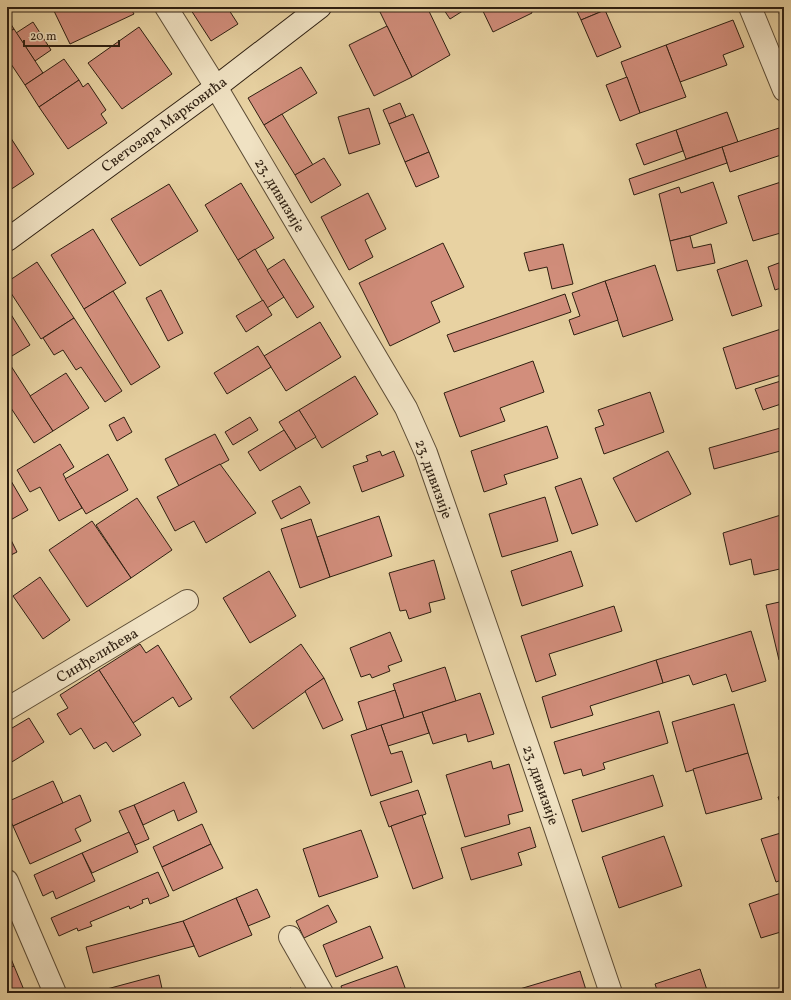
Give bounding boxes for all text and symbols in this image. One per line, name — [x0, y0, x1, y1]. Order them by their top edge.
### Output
scale bar — [24, 22, 119, 48]
text: 20 m — [30, 29, 57, 45]
street label: Светозара Марковића — [98, 72, 232, 178]
street label: 23. дивизије — [248, 155, 309, 237]
street label: 23. дивизије — [408, 437, 457, 522]
street label: Синђелићева — [53, 624, 143, 689]
street label: 23. дивизије — [516, 743, 563, 828]

